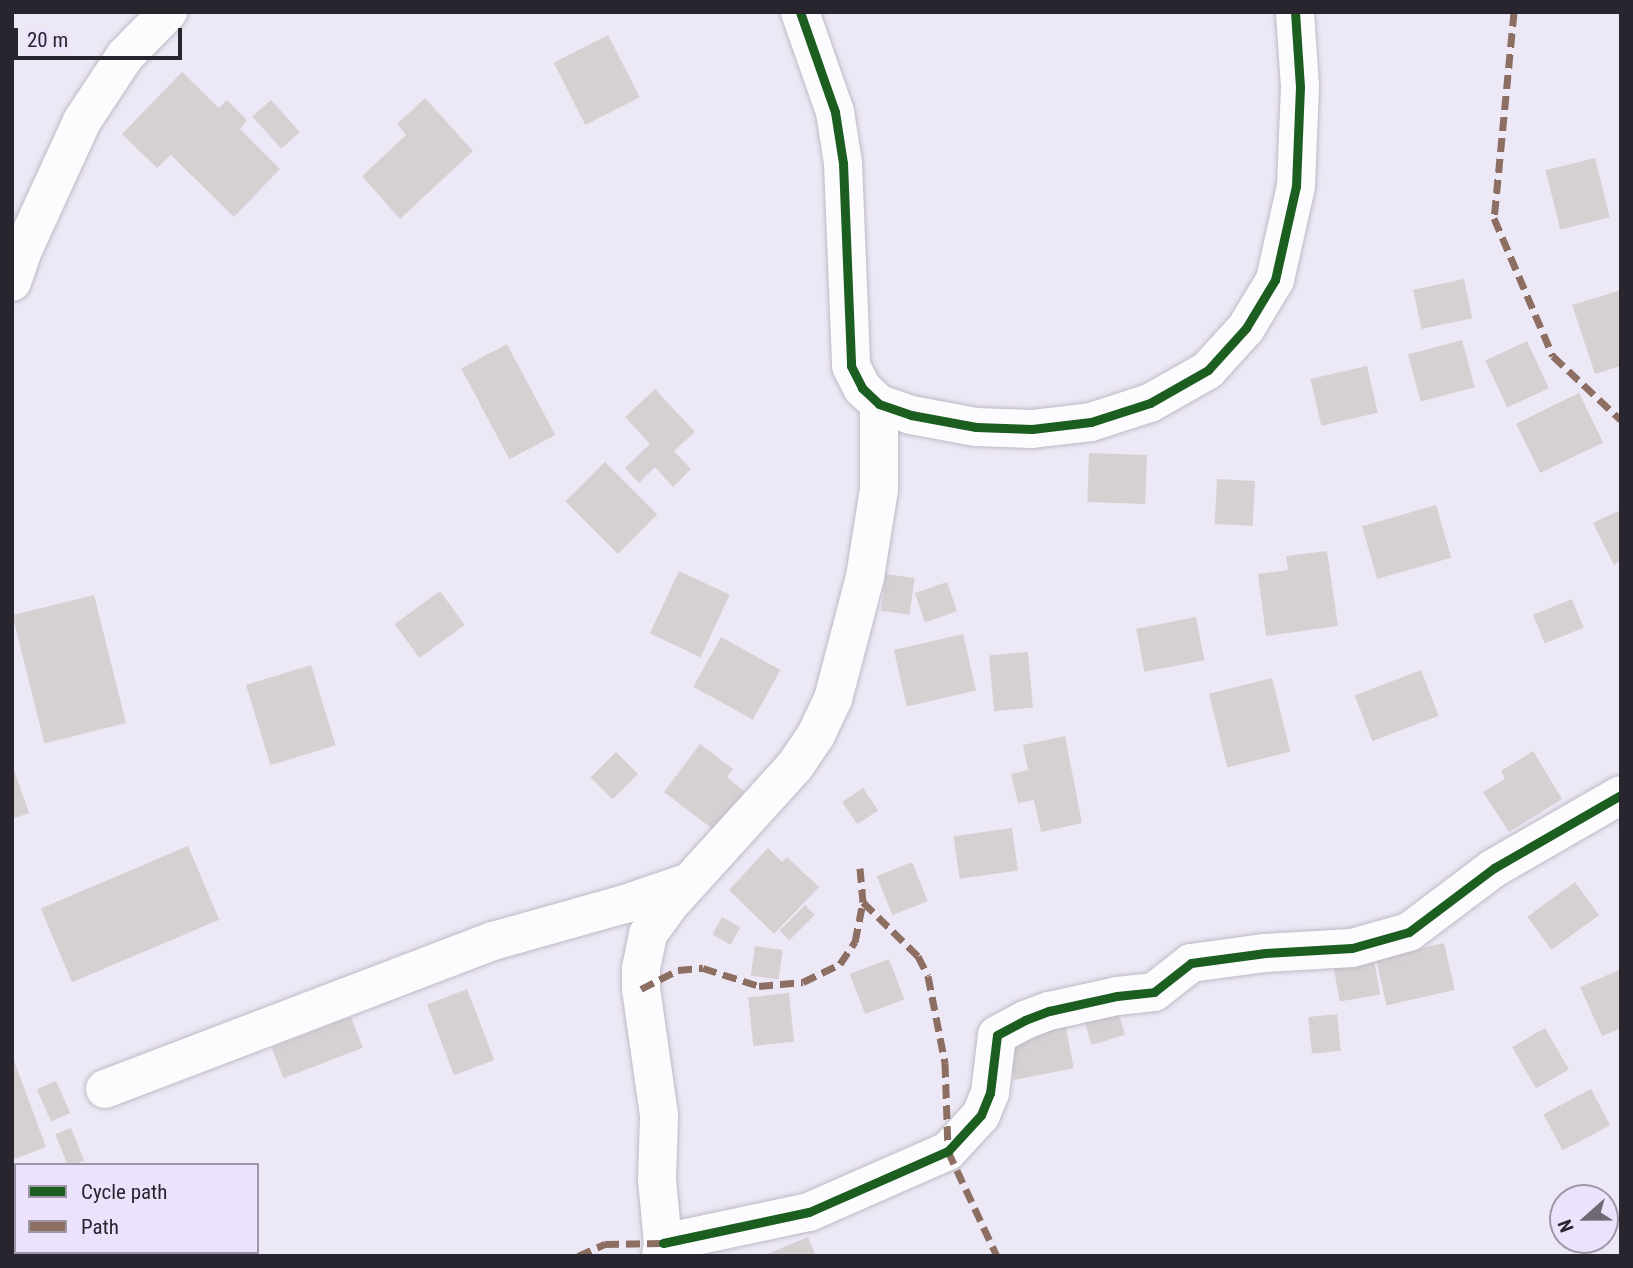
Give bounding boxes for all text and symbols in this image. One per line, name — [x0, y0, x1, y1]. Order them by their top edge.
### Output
scale bar — [18, 14, 186, 58]
text: 20 m — [27, 28, 68, 52]
legend — [14, 1163, 259, 1254]
text: Cycle path — [81, 1180, 167, 1204]
north arrow — [1549, 1184, 1619, 1254]
text: Path — [81, 1215, 119, 1239]
text: N — [1553, 1216, 1579, 1236]

